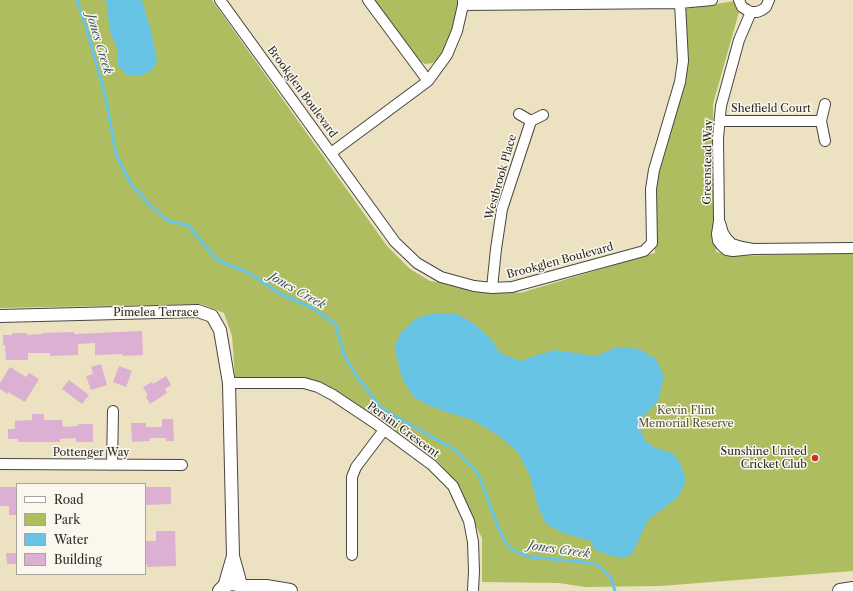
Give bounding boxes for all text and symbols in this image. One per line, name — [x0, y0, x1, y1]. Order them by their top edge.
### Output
water label: Jones Creek — [83, 12, 115, 76]
street label: Brookglen Boulevard — [264, 44, 340, 140]
street label: Sheffield Court — [731, 102, 811, 116]
street label: Greenstead Way — [701, 119, 715, 205]
street label: Westbrook Place — [483, 133, 519, 221]
street label: Brookglen Boulevard — [505, 240, 615, 282]
water label: Jones Creek — [266, 270, 328, 312]
street label: Pimelea Terrace — [113, 306, 199, 320]
street label: Persini Crescent — [364, 399, 442, 461]
park label: Kevin Flint Memorial Reserve — [638, 404, 734, 430]
place label: Sunshine United Cricket Club — [721, 445, 807, 471]
street label: Pottenger Way — [53, 446, 129, 460]
marker: Sunshine United Cricket Club — [810, 453, 820, 463]
legend — [16, 483, 146, 575]
text: Road — [54, 492, 84, 507]
text: Park — [54, 512, 80, 527]
text: Water — [54, 532, 88, 547]
water label: Jones Creek — [527, 539, 591, 561]
text: Building — [54, 552, 102, 567]

